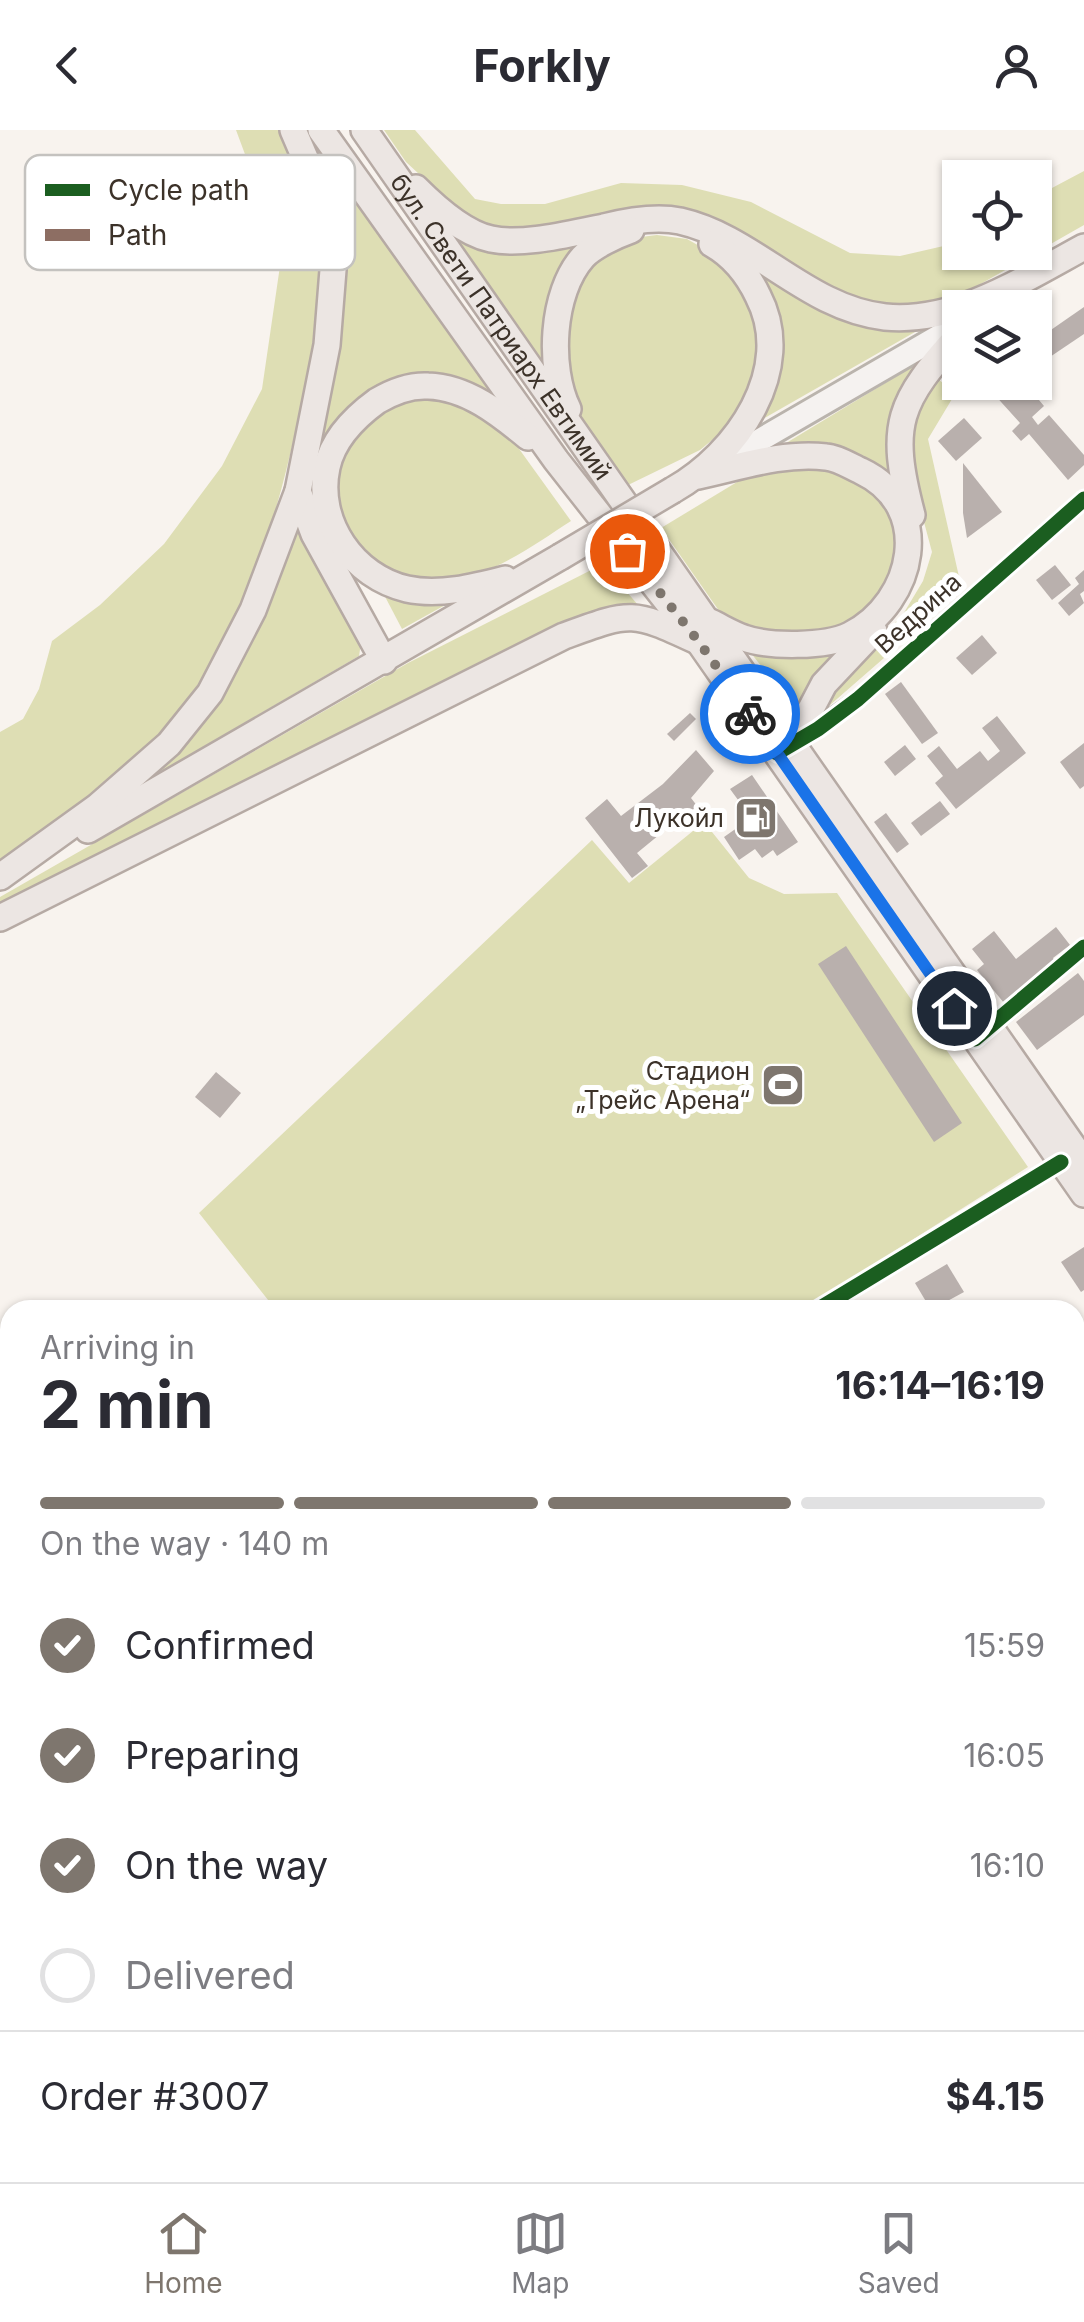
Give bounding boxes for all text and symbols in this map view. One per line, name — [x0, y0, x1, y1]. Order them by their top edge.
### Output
icon: back — [40, 38, 95, 93]
text: Forkly — [473, 38, 611, 93]
icon: person — [989, 38, 1044, 93]
legend — [25, 155, 355, 270]
map controls — [942, 160, 1052, 400]
button: locate — [942, 160, 1052, 270]
street label: бул. Свети Патриарх Евтимий — [384, 168, 618, 486]
text: Cycle path — [108, 173, 249, 207]
text: Path — [108, 218, 167, 252]
button: layers — [942, 290, 1052, 400]
pin — [585, 509, 670, 594]
icon: bag — [600, 524, 655, 579]
street label: Ведрина — [869, 567, 967, 659]
courier — [700, 664, 800, 764]
icon: bike — [723, 687, 778, 742]
fuel station icon: Лукойл — [733, 795, 779, 841]
place label: Лукойл — [634, 803, 724, 833]
pin — [912, 966, 997, 1051]
icon: home — [927, 981, 982, 1036]
place label: Стадион „Трейс Арена“ — [575, 1056, 750, 1115]
sports icon: Стадион „Трейс Арена“ — [760, 1062, 806, 1108]
text: Arriving in — [40, 1328, 195, 1367]
text: 16:14–16:19 — [835, 1362, 1045, 1408]
text: 2 min — [40, 1365, 214, 1444]
text: On the way · 140 m — [40, 1524, 329, 1563]
icon: check — [40, 1618, 95, 1673]
text: Confirmed — [125, 1622, 315, 1668]
text: 15:59 — [964, 1626, 1045, 1665]
icon: check — [40, 1728, 95, 1783]
text: Preparing — [125, 1732, 300, 1778]
text: 16:05 — [963, 1736, 1045, 1775]
icon: check — [40, 1838, 95, 1893]
text: On the way — [125, 1842, 328, 1888]
text: 16:10 — [970, 1846, 1045, 1885]
text: Delivered — [125, 1952, 295, 1998]
text: Order #3007 — [40, 2073, 269, 2119]
text: $4.15 — [946, 2073, 1045, 2119]
tab: Home — [144, 2206, 223, 2300]
tab: Map — [511, 2206, 569, 2300]
tab: Saved — [858, 2206, 940, 2300]

